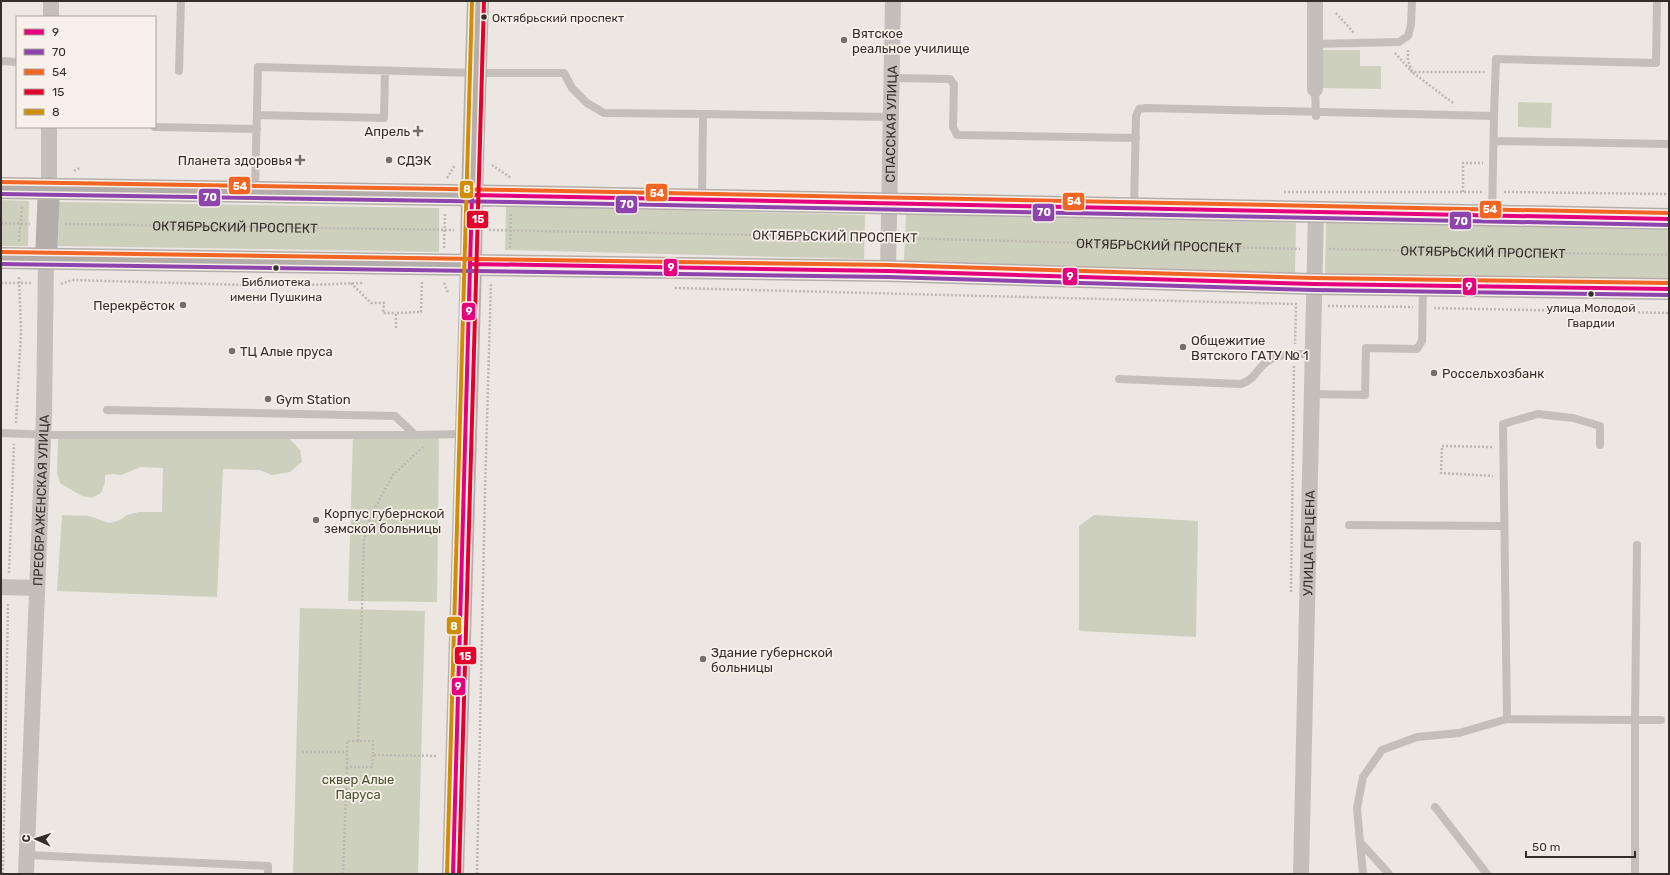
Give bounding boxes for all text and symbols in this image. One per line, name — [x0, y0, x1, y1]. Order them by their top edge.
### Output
place label: Октябрьский проспект — [492, 11, 624, 25]
marker: Октябрьский проспект — [479, 12, 489, 22]
legend — [16, 16, 156, 128]
text: 9 — [52, 25, 59, 39]
place label: Вятское реальное училище — [852, 26, 970, 56]
marker: Вятское реальное училище — [839, 35, 849, 45]
text: 70 — [52, 45, 66, 59]
text: 54 — [52, 65, 67, 79]
street label: СПАССКАЯ УЛИЦА — [883, 65, 900, 183]
text: 15 — [52, 85, 64, 99]
text: 8 — [52, 105, 60, 119]
place label: Апрель — [365, 124, 410, 139]
marker: Апрель — [413, 126, 423, 136]
place label: Планета здоровья — [178, 153, 292, 168]
place label: СДЭК — [397, 153, 432, 168]
marker: Планета здоровья — [295, 155, 305, 165]
marker: СДЭК — [384, 155, 394, 165]
line badge: 54 — [228, 176, 251, 195]
text: 54 — [233, 180, 248, 193]
line badge: 8 — [459, 180, 474, 199]
text: 8 — [463, 183, 471, 196]
line badge: 54 — [645, 183, 668, 202]
text: 54 — [650, 187, 665, 200]
line badge: 70 — [198, 188, 221, 207]
text: 70 — [203, 191, 217, 204]
line badge: 54 — [1062, 192, 1085, 211]
line badge: 70 — [615, 195, 638, 214]
text: 54 — [1067, 195, 1082, 208]
text: 70 — [620, 198, 634, 211]
line badge: 54 — [1479, 200, 1502, 219]
line badge: 70 — [1032, 203, 1055, 222]
text: 54 — [1483, 203, 1498, 216]
text: 70 — [1037, 206, 1051, 219]
line badge: 15 — [466, 210, 489, 229]
line badge: 70 — [1449, 211, 1472, 230]
text: 15 — [472, 213, 484, 226]
text: 70 — [1454, 215, 1468, 228]
street label: ОКТЯБРЬСКИЙ ПРОСПЕКТ — [152, 218, 318, 236]
street label: ОКТЯБРЬСКИЙ ПРОСПЕКТ — [752, 228, 918, 245]
street label: ОКТЯБРЬСКИЙ ПРОСПЕКТ — [1076, 236, 1242, 255]
street label: ОКТЯБРЬСКИЙ ПРОСПЕКТ — [1400, 243, 1566, 261]
line badge: 9 — [663, 258, 678, 277]
text: 9 — [667, 261, 675, 274]
marker: Библиотека имени Пушкина — [271, 263, 281, 273]
line badge: 9 — [1062, 267, 1078, 286]
text: 9 — [1066, 270, 1074, 283]
place label: Библиотека имени Пушкина — [230, 275, 322, 304]
line badge: 9 — [1462, 277, 1477, 296]
text: 9 — [1465, 280, 1473, 293]
marker: улица Молодой Гвардии — [1586, 289, 1596, 299]
place label: Перекрёсток — [93, 298, 175, 313]
marker: Перекрёсток — [178, 300, 188, 310]
place label: улица Молодой Гвардии — [1546, 301, 1636, 330]
line badge: 9 — [461, 302, 476, 321]
text: 9 — [465, 305, 473, 318]
place label: Общежитие Вятского ГАТУ № 1 — [1191, 333, 1308, 363]
marker: Общежитие Вятского ГАТУ № 1 — [1178, 342, 1188, 352]
place label: ТЦ Алые пруса — [240, 344, 333, 359]
marker: ТЦ Алые пруса — [227, 346, 237, 356]
place label: Россельхозбанк — [1442, 366, 1544, 381]
marker: Россельхозбанк — [1429, 368, 1439, 378]
place label: Gym Station — [276, 392, 351, 407]
marker: Gym Station — [263, 394, 273, 404]
street label: ПРЕОБРАЖЕНСКАЯ УЛИЦА — [30, 414, 52, 586]
street label: УЛИЦА ГЕРЦЕНА — [1300, 490, 1318, 596]
place label: Корпус губернской земской больницы — [324, 506, 445, 536]
marker: Корпус губернской земской больницы — [311, 515, 321, 525]
line badge: 8 — [446, 616, 462, 635]
text: 8 — [450, 620, 458, 633]
place label: Здание губернской больницы — [711, 645, 833, 675]
line badge: 15 — [454, 646, 477, 665]
text: 15 — [459, 650, 471, 663]
marker: Здание губернской больницы — [698, 654, 708, 664]
line badge: 9 — [451, 677, 466, 696]
text: 9 — [454, 680, 462, 693]
park label: сквер Алые Паруса — [322, 772, 394, 802]
north arrow — [16, 819, 56, 859]
scale bar — [1526, 833, 1635, 859]
text: С — [20, 834, 33, 843]
text: 50 m — [1532, 840, 1560, 854]

